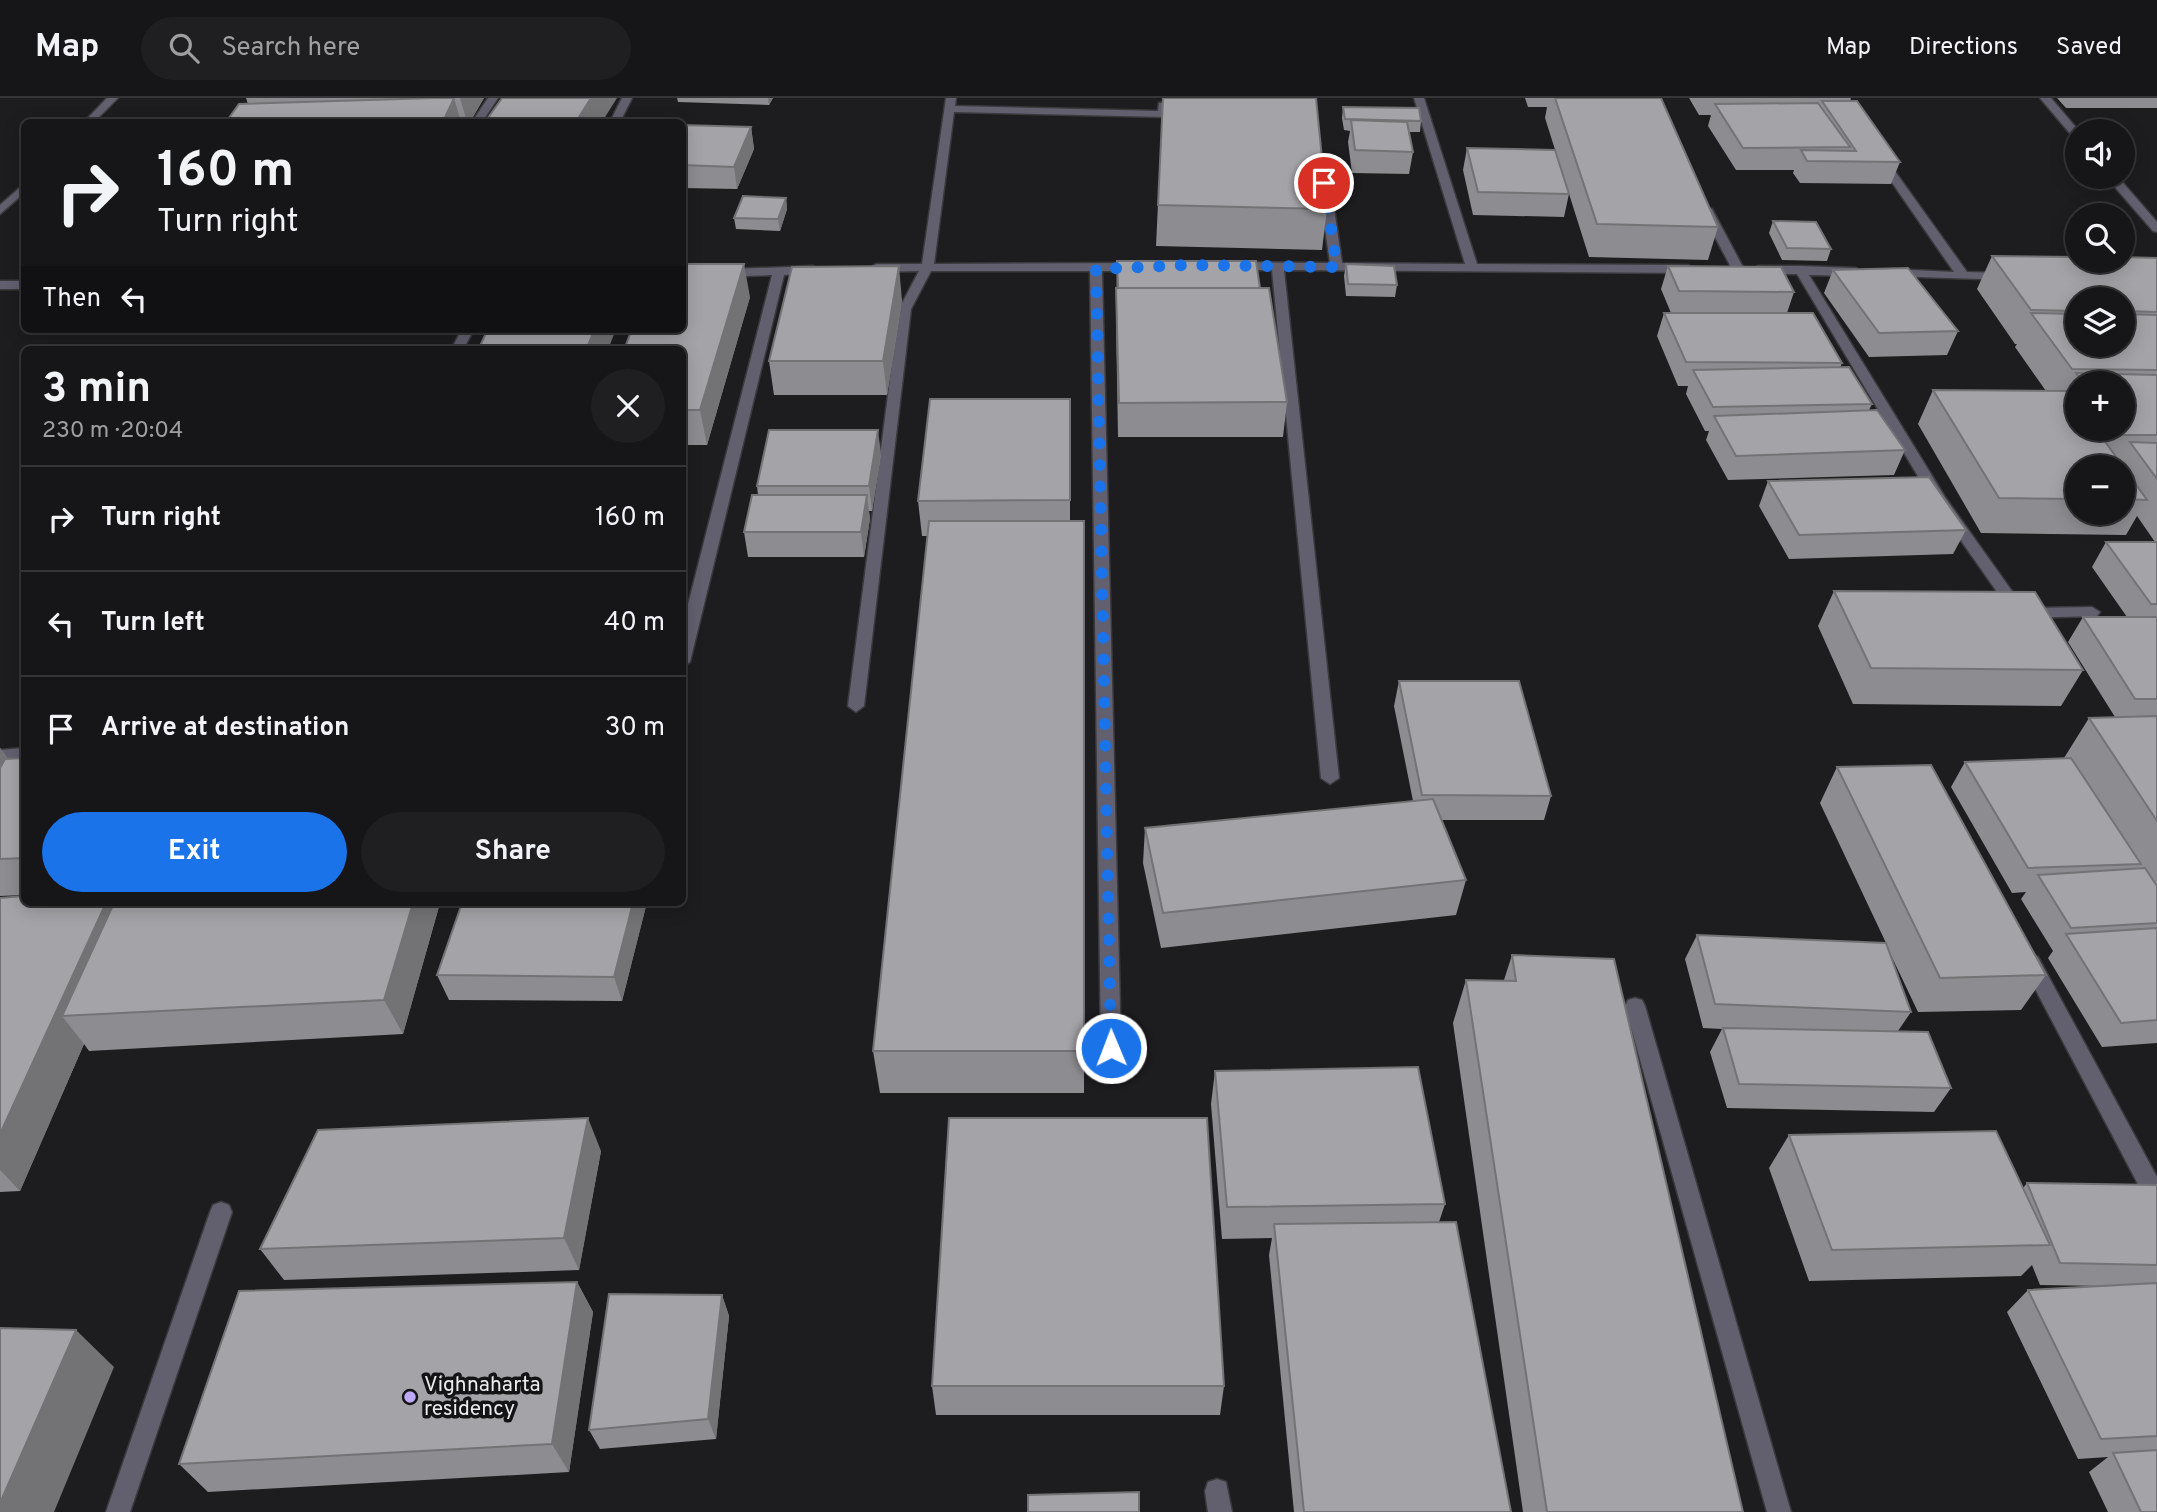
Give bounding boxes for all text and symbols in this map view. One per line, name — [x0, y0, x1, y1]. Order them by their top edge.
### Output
search box — [141, 17, 631, 80]
text: Map — [35, 27, 99, 69]
icon: search — [165, 29, 203, 67]
text: Search here — [221, 32, 360, 65]
text: Map — [1826, 33, 1871, 63]
text: Directions — [1909, 33, 2018, 63]
text: Saved — [2056, 33, 2122, 63]
map controls — [2065, 119, 2135, 525]
button: sound — [2065, 119, 2135, 189]
text: 160 m — [157, 142, 294, 204]
icon: right — [42, 147, 133, 238]
pin — [1294, 153, 1354, 213]
icon: arrive — [1305, 164, 1343, 202]
text: Turn right — [157, 203, 299, 243]
button: search — [2065, 203, 2135, 273]
icon: left — [115, 280, 153, 318]
text: Then — [42, 283, 101, 316]
button: layers — [2065, 287, 2135, 357]
text: 3 min — [42, 364, 151, 417]
button: close — [591, 369, 665, 443]
button: + — [2065, 371, 2135, 441]
text: 230 m · 20:04 — [42, 417, 183, 446]
button: − — [2065, 455, 2135, 525]
icon: right — [42, 500, 80, 538]
text: Turn right — [101, 502, 221, 535]
text: 160 m — [595, 502, 665, 535]
icon: left — [42, 605, 80, 643]
text: Turn left — [101, 607, 205, 640]
text: 40 m — [604, 607, 665, 640]
icon: arrive — [42, 710, 80, 748]
text: Arrive at destination — [101, 712, 349, 745]
text: 30 m — [605, 712, 665, 745]
button: Exit — [42, 812, 347, 892]
button: Share — [361, 812, 665, 892]
position arrow — [1074, 1011, 1148, 1085]
place label: Vighnaharta residency — [424, 1372, 540, 1423]
marker: Vighnaharta residency — [402, 1389, 418, 1405]

